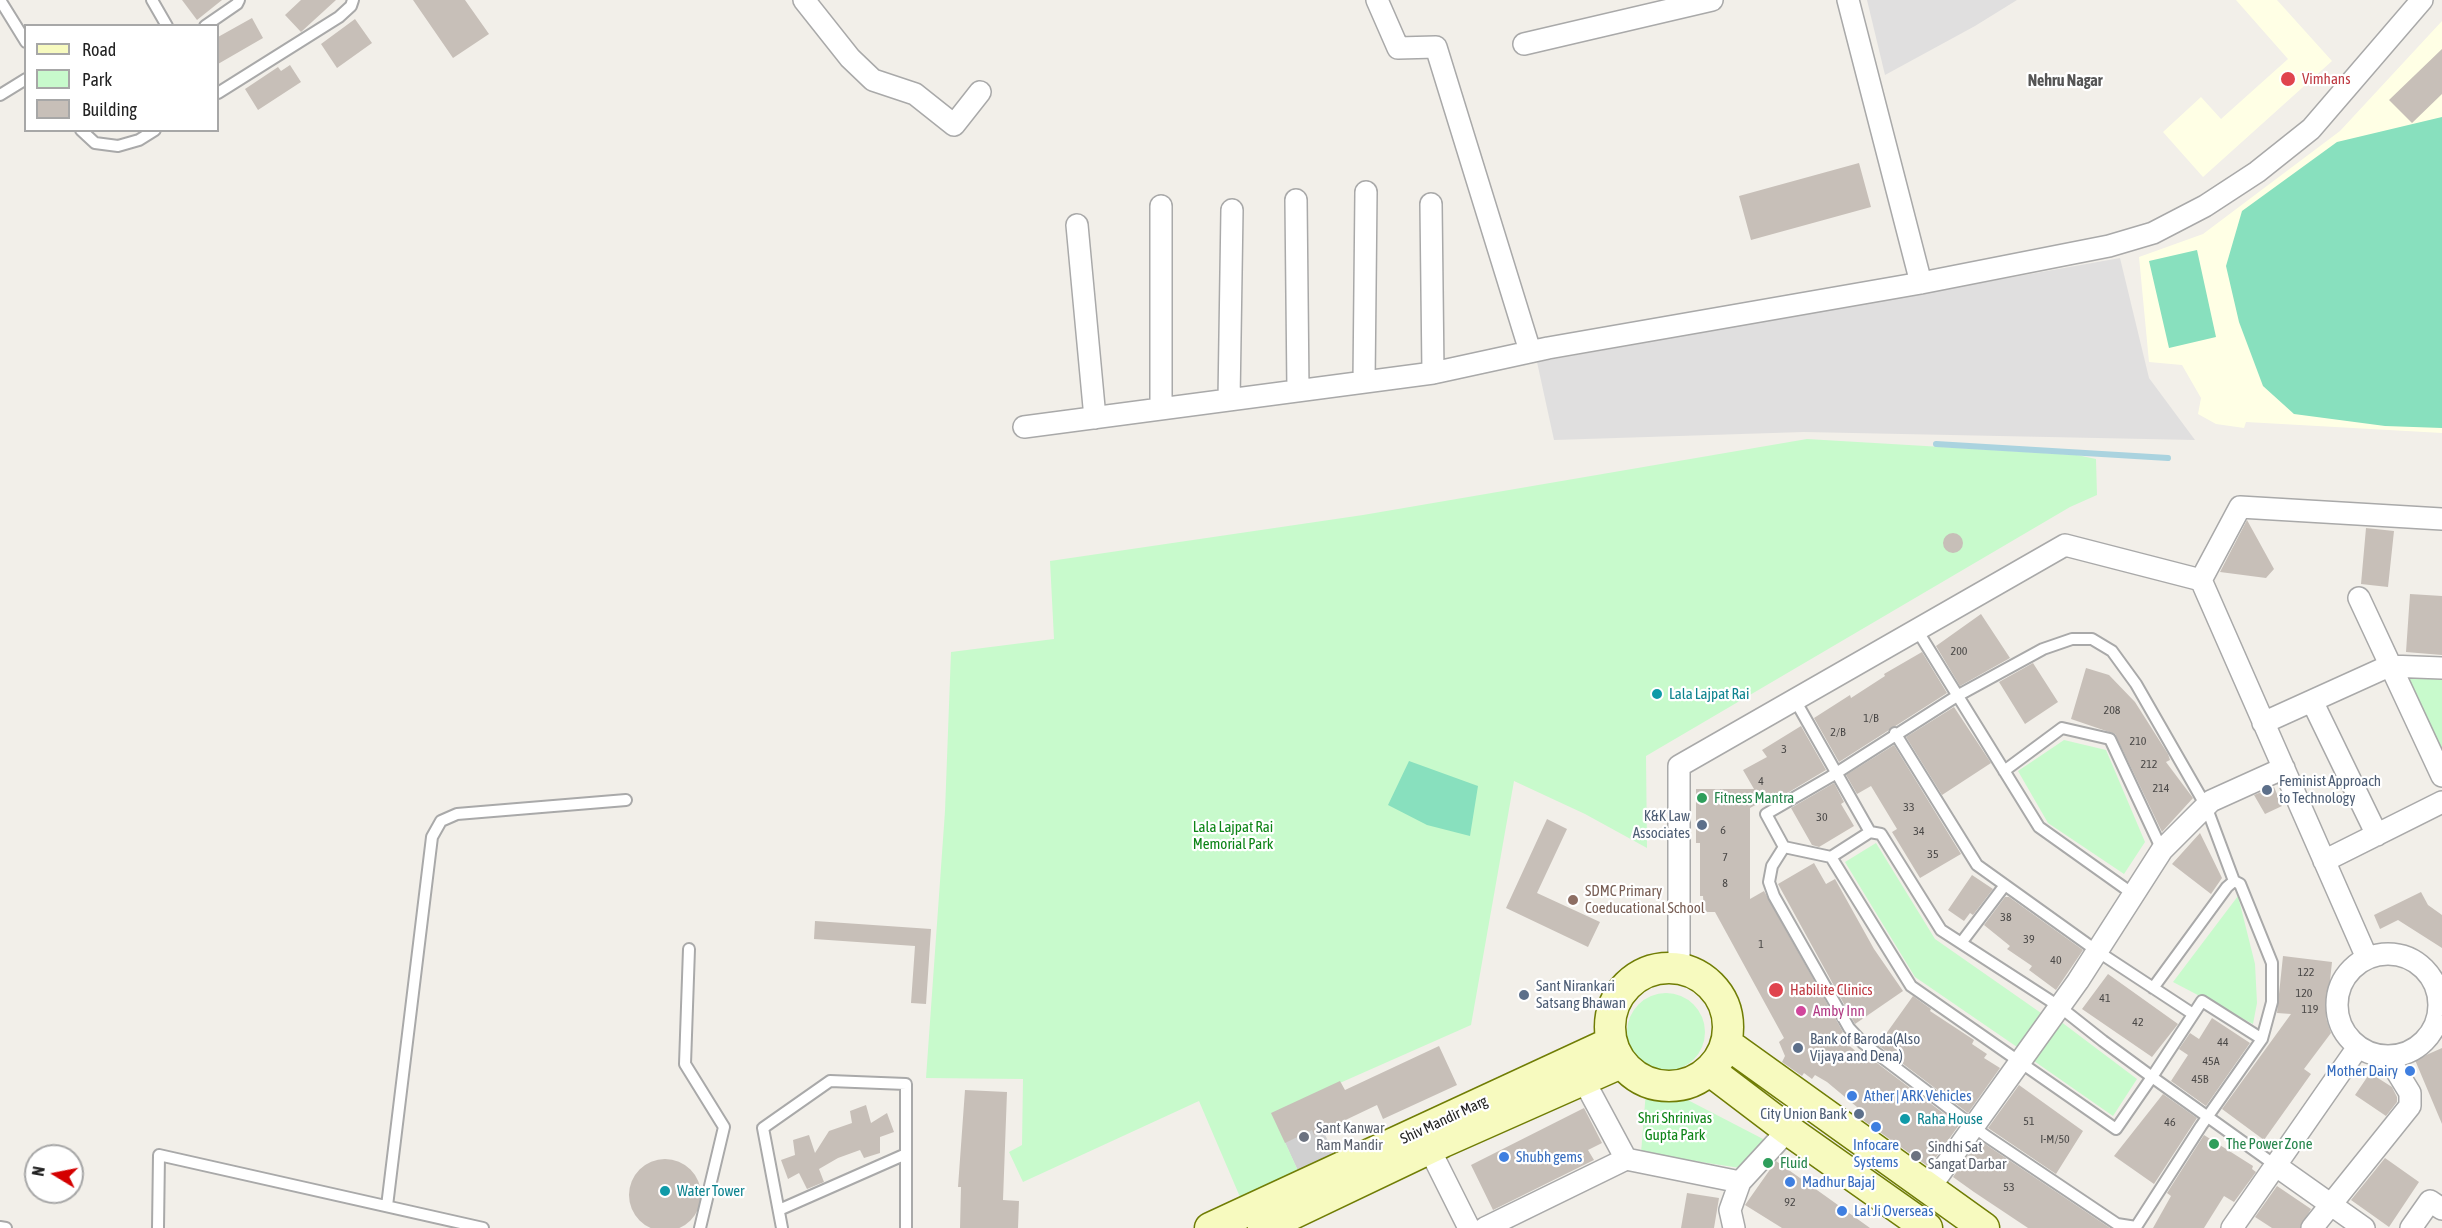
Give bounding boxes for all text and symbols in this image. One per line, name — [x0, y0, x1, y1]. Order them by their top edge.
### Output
legend — [24, 24, 219, 132]
text: Road — [82, 39, 116, 60]
text: Park — [82, 69, 112, 90]
marker: Vimhans — [2279, 70, 2297, 88]
place label: Vimhans — [2302, 70, 2350, 88]
district label: Nehru Nagar — [2028, 71, 2102, 91]
text: Building — [82, 99, 137, 120]
house number: 200 — [1951, 644, 1967, 658]
place label: Lala Lajpat Rai — [1669, 685, 1749, 703]
marker: Lala Lajpat Rai — [1650, 687, 1664, 701]
house number: 208 — [2104, 703, 2120, 717]
house number: 1/B — [1863, 711, 1879, 725]
house number: 2/B — [1830, 725, 1846, 739]
house number: 210 — [2130, 734, 2146, 748]
house number: 3 — [1781, 742, 1787, 756]
house number: 212 — [2141, 757, 2157, 771]
place label: Feminist Approach to Technology — [2279, 772, 2381, 807]
house number: 4 — [1758, 774, 1764, 788]
house number: 214 — [2153, 781, 2169, 795]
marker: Feminist Approach to Technology — [2260, 783, 2274, 797]
place label: Fitness Mantra — [1714, 789, 1794, 807]
marker: Fitness Mantra — [1695, 791, 1709, 805]
house number: 33 — [1903, 800, 1915, 814]
place label: K&K Law Associates — [1633, 807, 1690, 842]
house number: 30 — [1816, 810, 1828, 824]
park label: Lala Lajpat Rai Memorial Park — [1193, 818, 1273, 853]
marker: K&K Law Associates — [1695, 818, 1709, 832]
house number: 6 — [1720, 823, 1726, 837]
house number: 34 — [1913, 824, 1925, 838]
house number: 35 — [1927, 847, 1939, 861]
house number: 7 — [1722, 850, 1728, 864]
house number: 8 — [1722, 876, 1728, 890]
place label: SDMC Primary Coeducational School — [1585, 882, 1705, 917]
marker: SDMC Primary Coeducational School — [1566, 893, 1580, 907]
house number: 38 — [2000, 910, 2012, 924]
house number: 39 — [2023, 932, 2035, 946]
house number: 1 — [1758, 937, 1764, 951]
house number: 40 — [2050, 953, 2062, 967]
house number: 122 — [2298, 965, 2314, 979]
place label: Sant Nirankari Satsang Bhawan — [1536, 977, 1626, 1012]
marker: Habilite Clinics — [1767, 981, 1785, 999]
place label: Habilite Clinics — [1790, 981, 1872, 999]
house number: 120 — [2296, 986, 2312, 1000]
marker: Sant Nirankari Satsang Bhawan — [1517, 988, 1531, 1002]
house number: 41 — [2099, 991, 2111, 1005]
place label: Amby Inn — [1813, 1002, 1865, 1020]
house number: 119 — [2302, 1002, 2318, 1016]
marker: Amby Inn — [1794, 1004, 1808, 1018]
house number: 42 — [2132, 1015, 2144, 1029]
place label: Bank of Baroda(Also Vijaya and Dena) — [1810, 1030, 1920, 1065]
house number: 44 — [2217, 1035, 2229, 1049]
marker: Bank of Baroda(Also Vijaya and Dena) — [1791, 1041, 1805, 1055]
house number: 45A — [2202, 1054, 2220, 1068]
place label: Mother Dairy — [2327, 1062, 2398, 1080]
marker: Mother Dairy — [2403, 1064, 2417, 1078]
house number: 45B — [2192, 1072, 2208, 1086]
place label: Ather | ARK Vehicles — [1864, 1087, 1971, 1105]
marker: Ather | ARK Vehicles — [1845, 1089, 1859, 1103]
street label: Shiv Mandir Marg — [1398, 1092, 1490, 1148]
place label: City Union Bank — [1760, 1105, 1847, 1123]
marker: City Union Bank — [1852, 1107, 1866, 1121]
park label: Shri Shrinivas Gupta Park — [1638, 1109, 1712, 1144]
place label: Raha House — [1917, 1110, 1983, 1128]
marker: Raha House — [1898, 1112, 1912, 1126]
house number: 51 — [2023, 1114, 2035, 1128]
house number: 46 — [2164, 1115, 2176, 1129]
place label: Sant Kanwar Ram Mandir — [1316, 1119, 1384, 1154]
marker: Infocare Systems — [1869, 1120, 1883, 1134]
marker: Sant Kanwar Ram Mandir — [1297, 1130, 1311, 1144]
house number: I-M/50 — [2040, 1132, 2070, 1146]
place label: The Power Zone — [2226, 1135, 2313, 1153]
place label: Infocare Systems — [1853, 1136, 1899, 1171]
marker: The Power Zone — [2207, 1137, 2221, 1151]
place label: Sindhi Sat Sangat Darbar — [1928, 1138, 2006, 1173]
north arrow — [24, 1144, 84, 1204]
place label: Shubh gems — [1516, 1148, 1582, 1166]
marker: Sindhi Sat Sangat Darbar — [1909, 1149, 1923, 1163]
marker: Shubh gems — [1497, 1150, 1511, 1164]
place label: Fluid — [1780, 1154, 1808, 1172]
marker: Fluid — [1761, 1156, 1775, 1170]
text: N — [29, 1165, 48, 1177]
place label: Madhur Bajaj — [1802, 1173, 1875, 1191]
marker: Madhur Bajaj — [1783, 1175, 1797, 1189]
house number: 53 — [2003, 1180, 2015, 1194]
place label: Water Tower — [677, 1182, 744, 1200]
marker: Water Tower — [658, 1184, 672, 1198]
house number: 92 — [1784, 1195, 1796, 1209]
place label: Lal Ji Overseas — [1854, 1202, 1934, 1220]
marker: Lal Ji Overseas — [1835, 1204, 1849, 1218]

